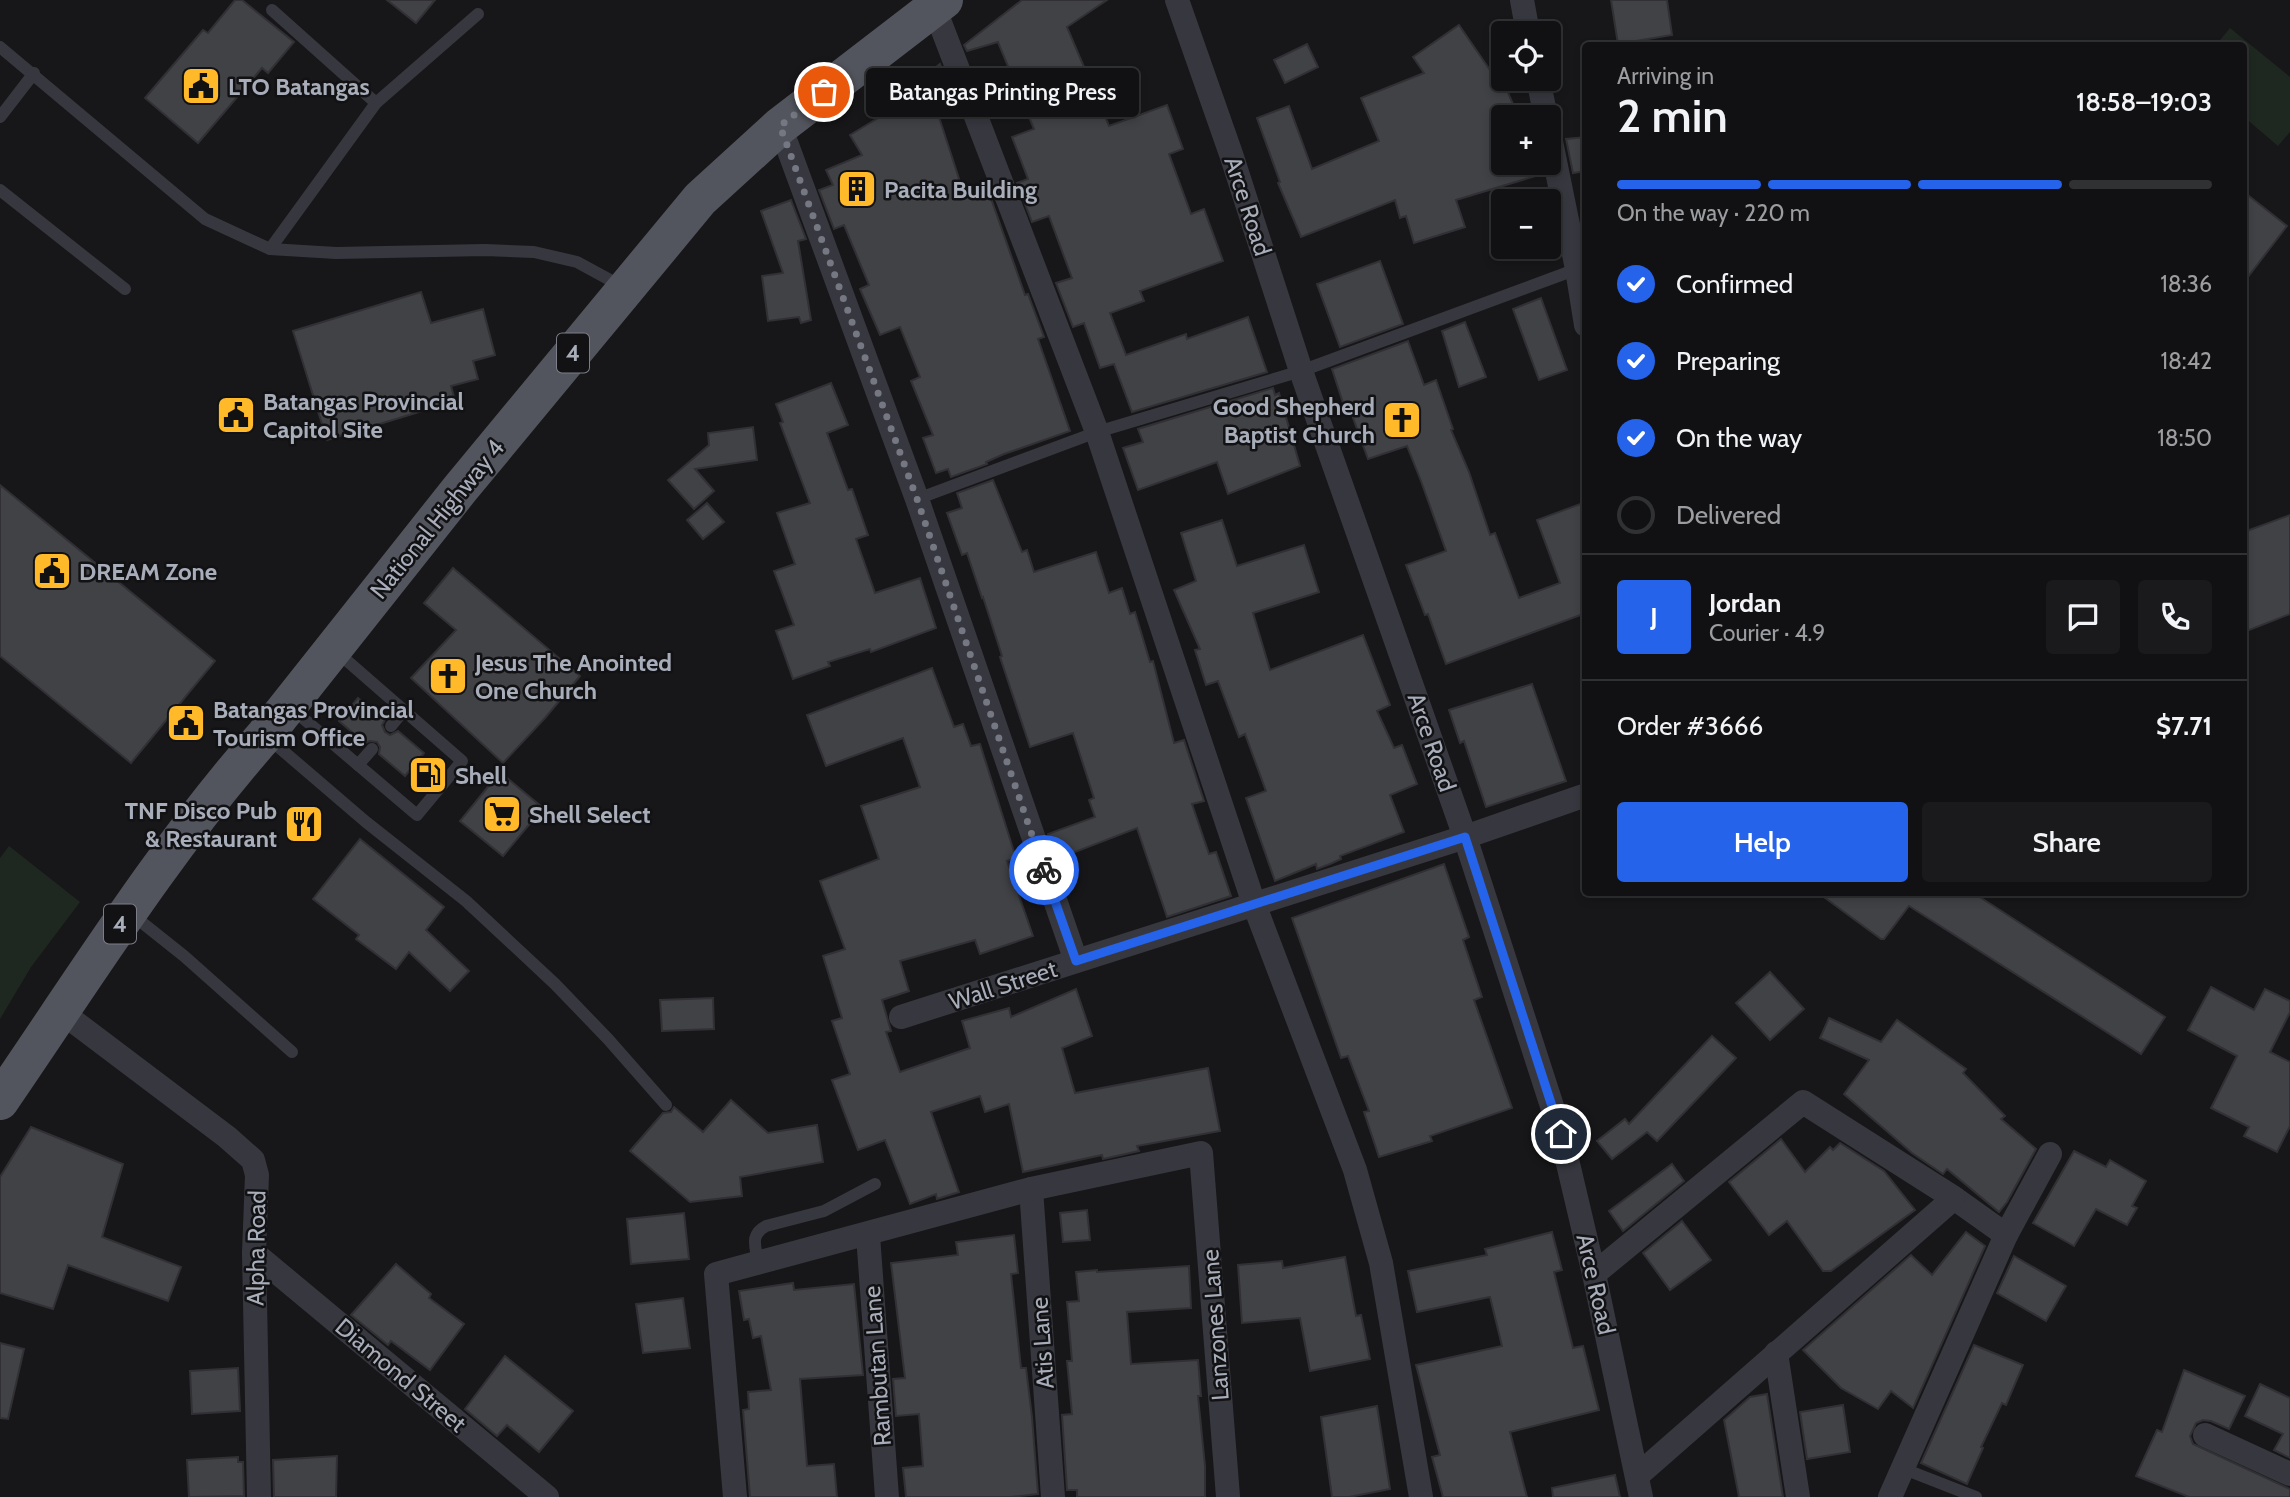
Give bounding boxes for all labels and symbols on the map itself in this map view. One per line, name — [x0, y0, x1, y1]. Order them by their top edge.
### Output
pin — [794, 62, 854, 122]
public building icon: LTO Batangas — [180, 65, 222, 107]
callout: Batangas Printing Press — [866, 68, 1139, 116]
place label: LTO Batangas — [228, 72, 370, 101]
street label: Arce Road — [1218, 153, 1278, 259]
building icon: Pacita Building — [836, 168, 878, 210]
place label: Pacita Building — [884, 175, 1037, 204]
road number: 4 — [557, 334, 589, 372]
place label: Batangas Provincial Capitol Site — [263, 387, 464, 444]
place label: Good Shepherd Baptist Church — [1213, 392, 1375, 449]
public building icon: Batangas Provincial Capitol Site — [215, 394, 257, 436]
church icon: Good Shepherd Baptist Church — [1381, 399, 1423, 441]
street label: National Highway 4 — [364, 433, 510, 605]
public building icon: DREAM Zone — [31, 550, 73, 592]
place label: DREAM Zone — [79, 557, 217, 586]
place label: Jesus The Anointed One Church — [474, 648, 672, 705]
church icon: Jesus The Anointed One Church — [427, 655, 469, 697]
street label: Arce Road — [1402, 689, 1462, 795]
place label: Batangas Provincial Tourism Office — [213, 695, 414, 752]
public building icon: Batangas Provincial Tourism Office — [165, 702, 207, 744]
fuel station icon: Shell — [407, 754, 449, 796]
place label: Shell — [455, 761, 507, 790]
supermarket icon: Shell Select — [481, 793, 523, 835]
place label: TNF Disco Pub & Restaurant — [125, 796, 277, 853]
place label: Shell Select — [529, 800, 650, 829]
restaurant icon: TNF Disco Pub & Restaurant — [283, 803, 325, 845]
courier — [1009, 835, 1079, 905]
road number: 4 — [104, 904, 136, 944]
street label: Wall Street — [945, 954, 1061, 1016]
pin — [1531, 1104, 1591, 1164]
street label: Alpha Road — [240, 1190, 272, 1306]
street label: Arce Road — [1570, 1231, 1622, 1337]
street label: Lanzones Lane — [1195, 1248, 1235, 1402]
street label: Rambutan Lane — [857, 1285, 897, 1447]
street label: Atis Lane — [1024, 1296, 1060, 1390]
street label: Diamond Street — [330, 1312, 472, 1438]

